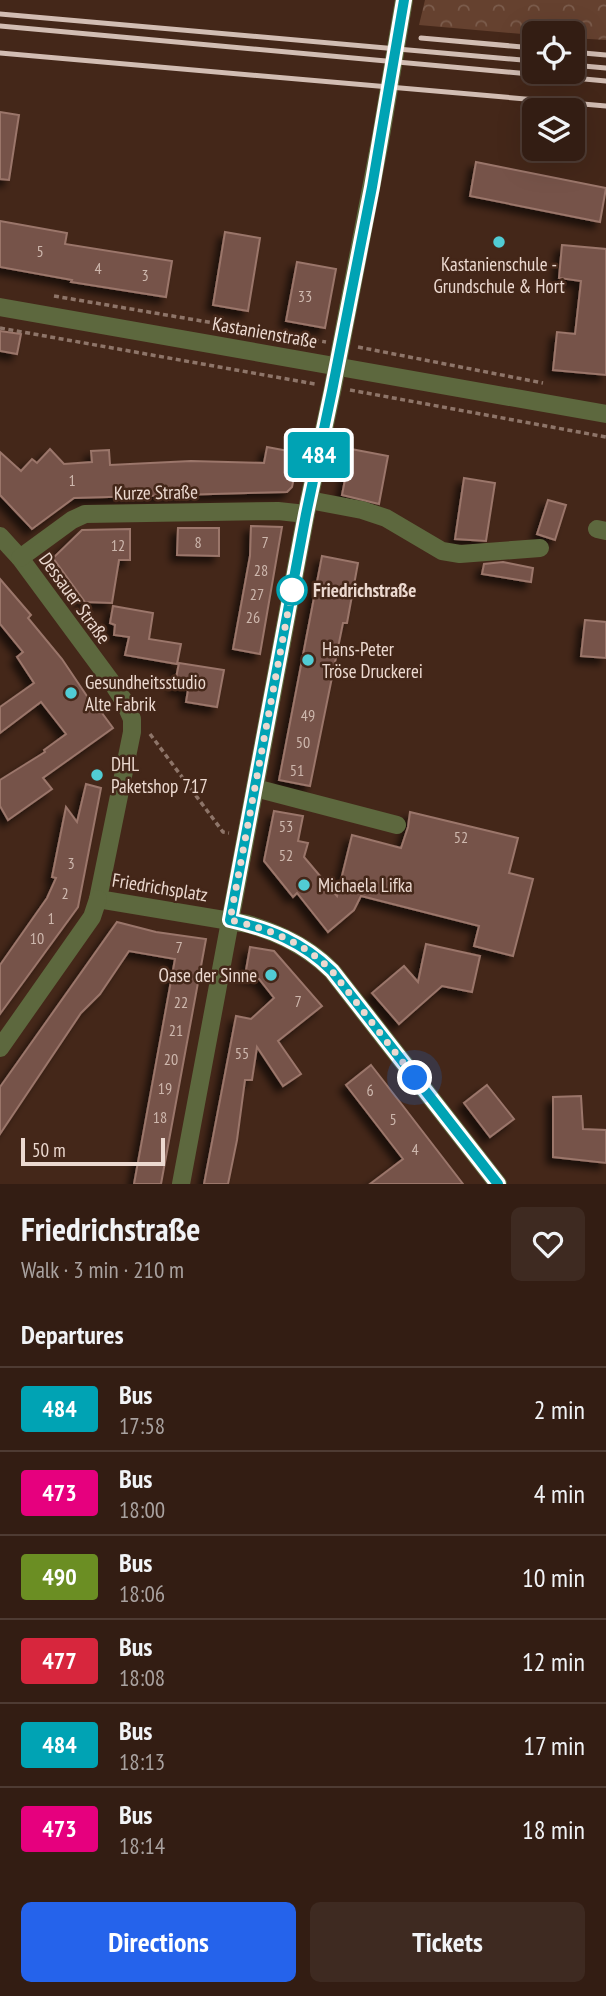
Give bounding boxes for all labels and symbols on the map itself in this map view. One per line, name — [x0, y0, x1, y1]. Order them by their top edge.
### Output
marker: Kastanienschule - Grundschule & Hort — [491, 234, 507, 250]
house number: 5 — [36, 241, 44, 261]
place label: Kastanienschule - Grundschule & Hort — [433, 252, 565, 298]
house number: 4 — [94, 258, 102, 278]
house number: 3 — [141, 265, 149, 285]
house number: 33 — [298, 286, 312, 306]
street label: Kastanienstraße — [211, 311, 319, 353]
line badge: 484 — [279, 432, 359, 478]
house number: 1 — [68, 470, 76, 490]
street label: Kurze Straße — [114, 479, 198, 505]
house number: 8 — [194, 532, 202, 552]
house number: 7 — [261, 532, 269, 552]
house number: 12 — [111, 535, 125, 555]
street label: Dessauer Straße — [34, 548, 116, 648]
house number: 28 — [254, 560, 268, 580]
marker: Friedrichstraße — [277, 575, 307, 605]
place label: Friedrichstraße — [313, 578, 416, 602]
house number: 27 — [250, 584, 264, 604]
house number: 26 — [246, 607, 260, 627]
place label: Hans-Peter Tröse Druckerei — [322, 637, 423, 683]
marker: Hans-Peter Tröse Druckerei — [300, 652, 316, 668]
place label: Gesundheitsstudio Alte Fabrik — [85, 670, 206, 716]
marker: Gesundheitsstudio Alte Fabrik — [63, 685, 79, 701]
house number: 49 — [301, 705, 315, 725]
house number: 50 — [296, 732, 310, 752]
place label: DHL Paketshop 717 — [111, 752, 208, 798]
house number: 51 — [290, 760, 304, 780]
marker: DHL Paketshop 717 — [89, 767, 105, 783]
house number: 53 — [279, 816, 293, 836]
house number: 52 — [454, 827, 468, 847]
house number: 52 — [279, 845, 293, 865]
house number: 3 — [67, 853, 75, 873]
street label: Friedrichsplatz — [110, 868, 210, 906]
place label: Michaela Lifka — [318, 873, 413, 897]
marker: Michaela Lifka — [296, 877, 312, 893]
house number: 2 — [61, 883, 69, 903]
house number: 1 — [47, 908, 55, 928]
house number: 10 — [30, 928, 44, 948]
house number: 7 — [175, 937, 183, 957]
place label: Oase der Sinne — [159, 963, 257, 987]
marker: Oase der Sinne — [263, 967, 279, 983]
house number: 7 — [294, 991, 302, 1011]
house number: 22 — [174, 992, 188, 1012]
house number: 21 — [169, 1020, 183, 1040]
house number: 55 — [235, 1043, 249, 1063]
house number: 20 — [164, 1049, 178, 1069]
your location — [397, 1060, 432, 1095]
house number: 19 — [158, 1078, 172, 1098]
house number: 6 — [366, 1080, 374, 1100]
house number: 18 — [153, 1107, 167, 1127]
house number: 5 — [389, 1109, 397, 1129]
scale bar — [21, 1135, 164, 1167]
house number: 4 — [411, 1139, 419, 1159]

